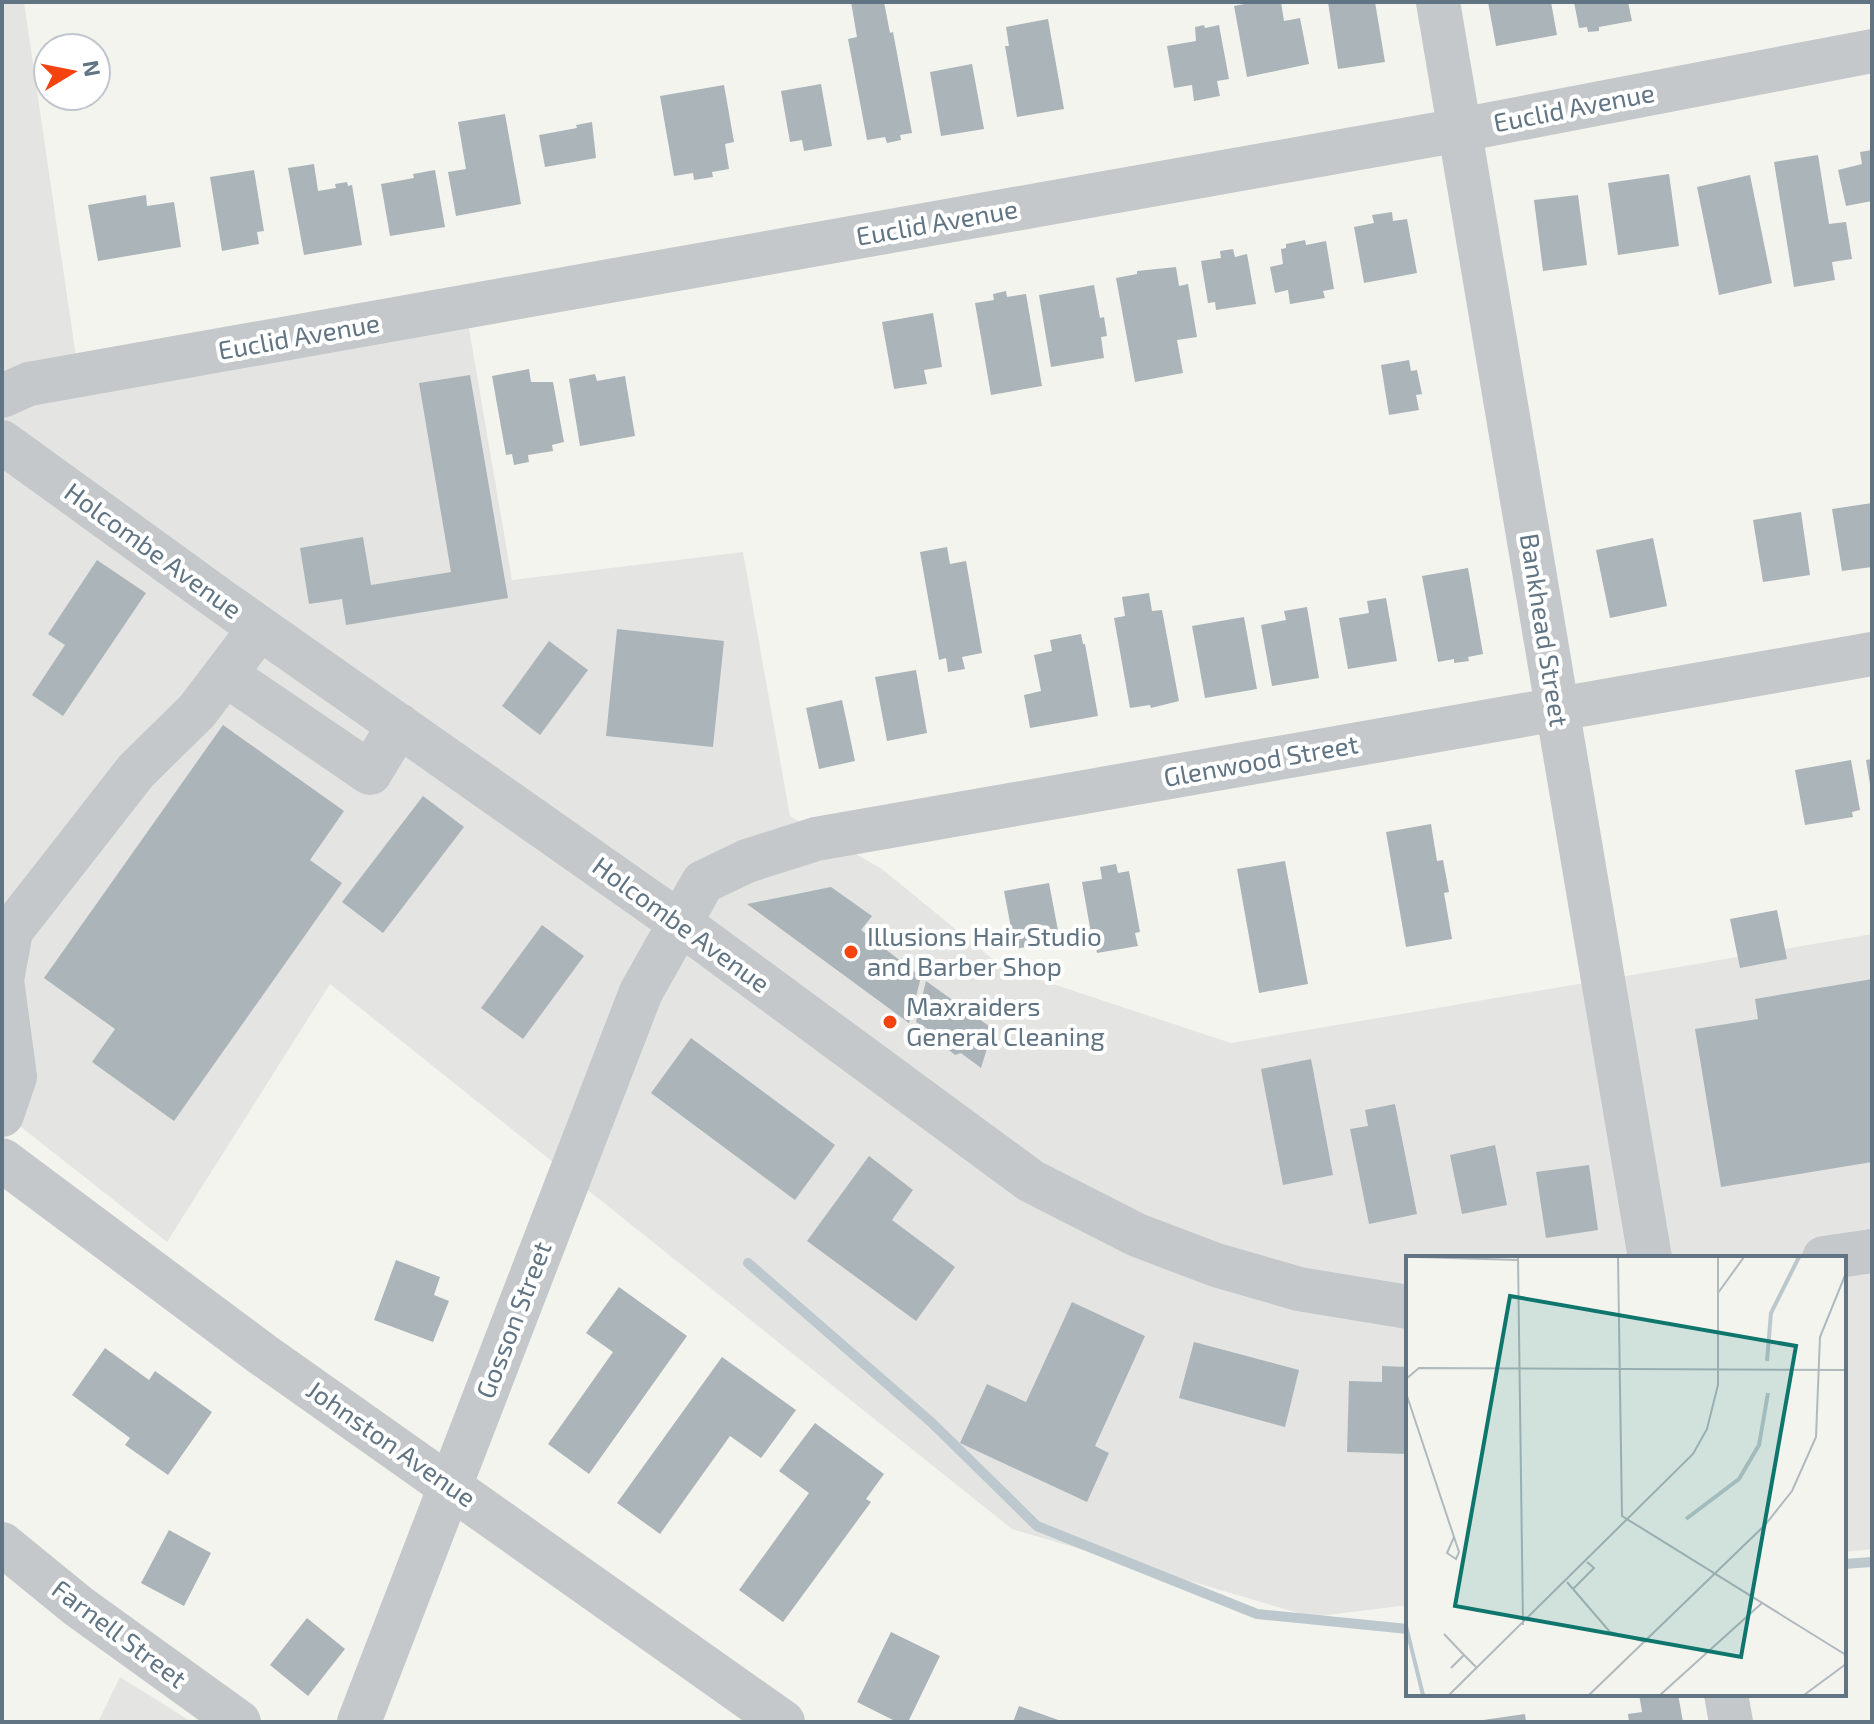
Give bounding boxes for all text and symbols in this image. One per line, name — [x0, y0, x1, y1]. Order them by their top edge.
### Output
north arrow — [32, 32, 112, 112]
text: N — [78, 58, 107, 78]
street label: Euclid Avenue — [1491, 76, 1657, 137]
street label: Euclid Avenue — [854, 192, 1020, 251]
street label: Euclid Avenue — [216, 306, 382, 365]
street label: Holcombe Avenue — [59, 475, 248, 624]
street label: Bankhead Street — [1515, 531, 1576, 729]
street label: Glenwood Street — [1161, 727, 1361, 792]
street label: Holcombe Avenue — [587, 849, 776, 998]
place label: Illusions Hair Studio and Barber Shop — [867, 920, 1102, 981]
marker: Illusions Hair Studio and Barber Shop — [842, 943, 860, 961]
place label: Maxraiders General Cleaning — [906, 990, 1105, 1051]
marker: Maxraiders General Cleaning — [881, 1013, 899, 1031]
street label: Gosson Street — [468, 1237, 557, 1402]
inset map — [1406, 1256, 1846, 1696]
street label: Johnston Avenue — [301, 1373, 482, 1513]
street label: Farnell Street — [47, 1572, 193, 1693]

